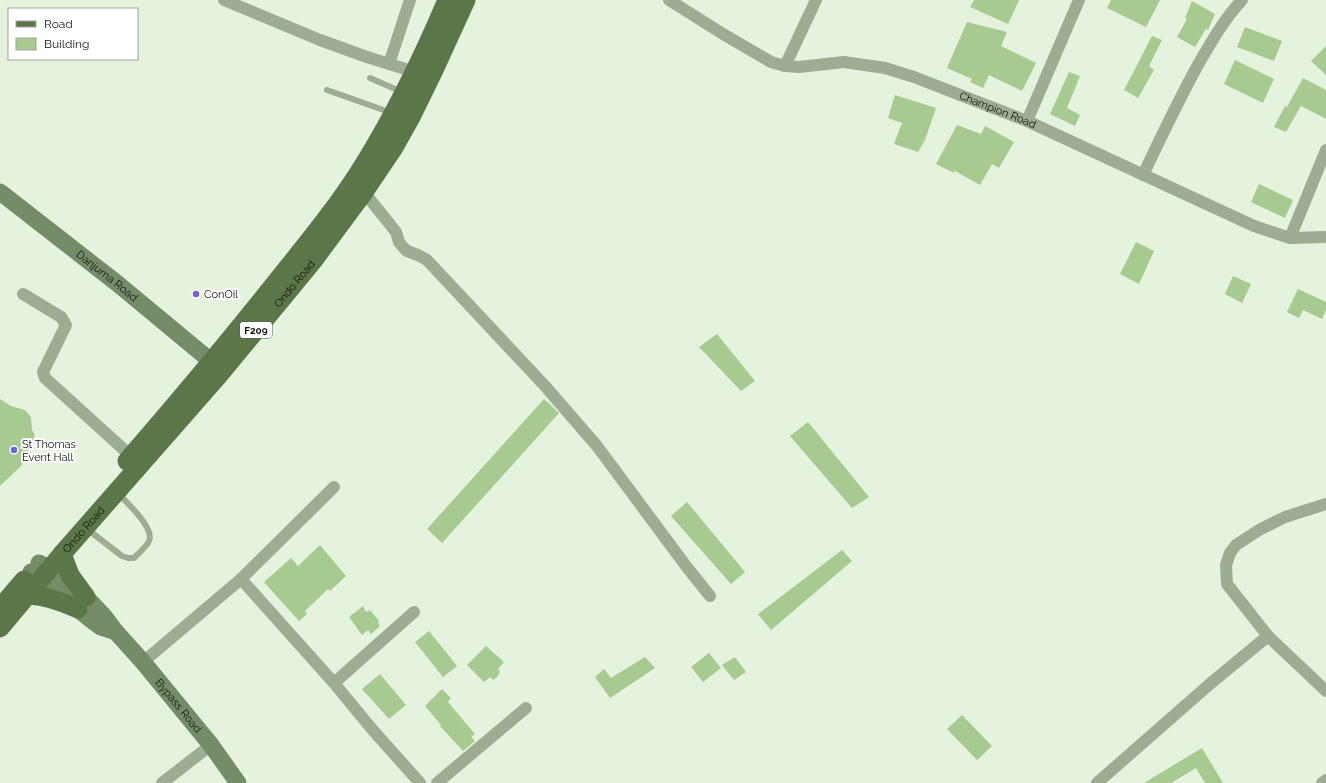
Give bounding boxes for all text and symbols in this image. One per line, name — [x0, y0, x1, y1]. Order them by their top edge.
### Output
legend — [8, 8, 138, 60]
text: Road — [44, 17, 73, 31]
text: Building — [44, 37, 90, 51]
street label: Champion Road — [957, 89, 1038, 131]
street label: Danjuma Road — [74, 248, 140, 305]
street label: Ondo Road — [271, 258, 318, 310]
place label: ConOil — [204, 288, 238, 301]
marker: ConOil — [191, 289, 201, 299]
road number: F209 — [240, 322, 272, 338]
place label: St Thomas Event Hall — [22, 438, 76, 464]
marker: St Thomas Event Hall — [9, 445, 19, 455]
street label: Ondo Road — [60, 504, 108, 556]
street label: Bypass Road — [152, 676, 204, 736]

